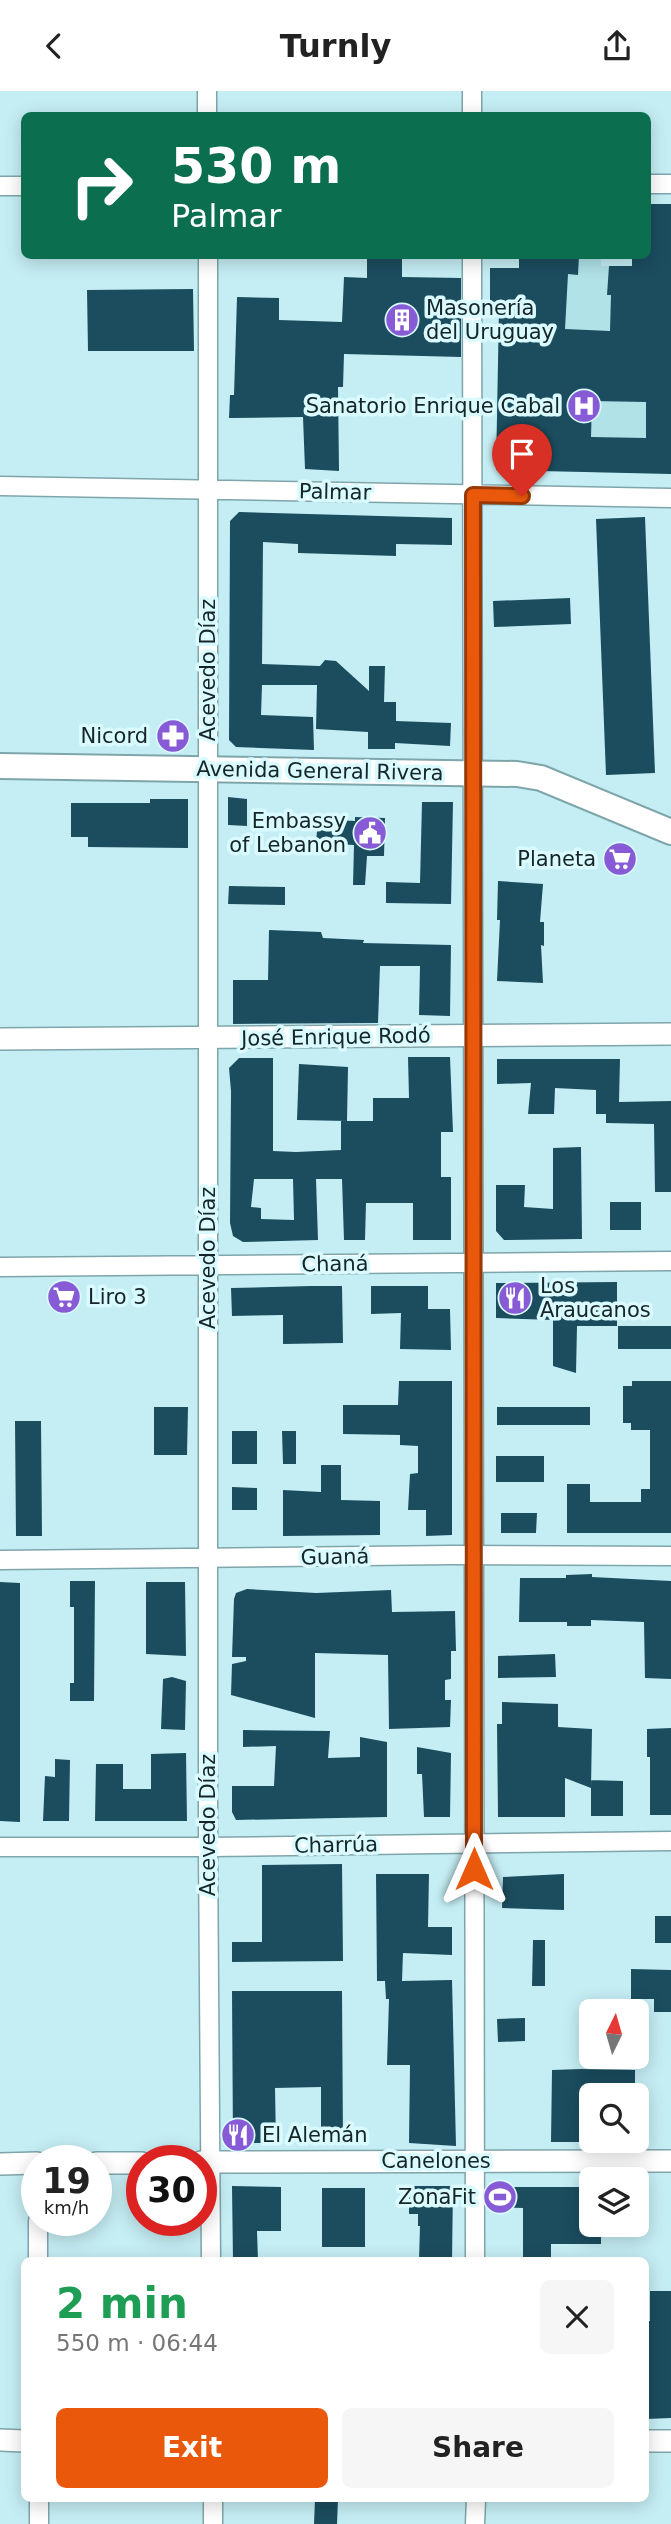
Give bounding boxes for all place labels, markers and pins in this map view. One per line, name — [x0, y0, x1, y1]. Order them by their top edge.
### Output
place label: Masonería del Uruguay — [426, 296, 554, 344]
building icon: Masonería del Uruguay — [383, 301, 421, 339]
hospital icon: Sanatorio Enrique Cabal — [565, 387, 603, 425]
place label: Sanatorio Enrique Cabal — [306, 394, 560, 418]
pin — [492, 424, 552, 496]
pharmacy icon: Nicord — [154, 717, 192, 755]
place label: Nicord — [80, 724, 148, 748]
place label: Embassy of Lebanon — [229, 809, 346, 857]
public building icon: Embassy of Lebanon — [351, 814, 389, 852]
supermarket icon: Planeta — [601, 840, 639, 878]
place label: Planeta — [517, 847, 596, 871]
place label: Los Araucanos — [540, 1274, 651, 1322]
supermarket icon: Liro 3 — [45, 1278, 83, 1316]
restaurant icon: Los Araucanos — [496, 1279, 534, 1317]
place label: Liro 3 — [88, 1285, 147, 1309]
restaurant icon: El Alemán — [219, 2116, 257, 2154]
place label: El Alemán — [262, 2123, 368, 2147]
sports icon: ZonaFit — [481, 2178, 519, 2216]
place label: ZonaFit — [398, 2185, 476, 2209]

